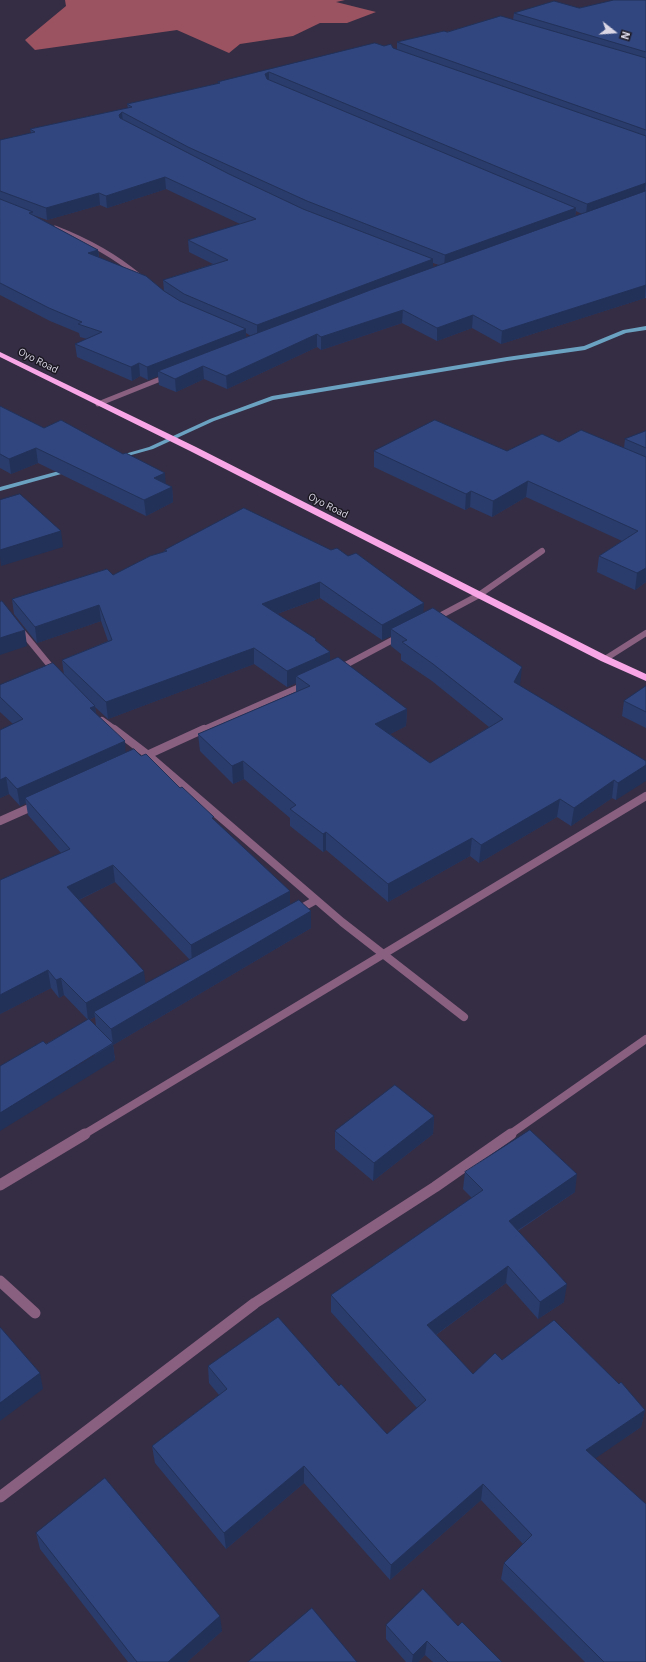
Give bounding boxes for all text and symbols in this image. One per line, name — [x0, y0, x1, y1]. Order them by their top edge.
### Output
north arrow — [594, 12, 634, 52]
text: N — [618, 30, 633, 41]
street label: Oyo Road — [16, 346, 60, 376]
street label: Oyo Road — [306, 491, 350, 521]

